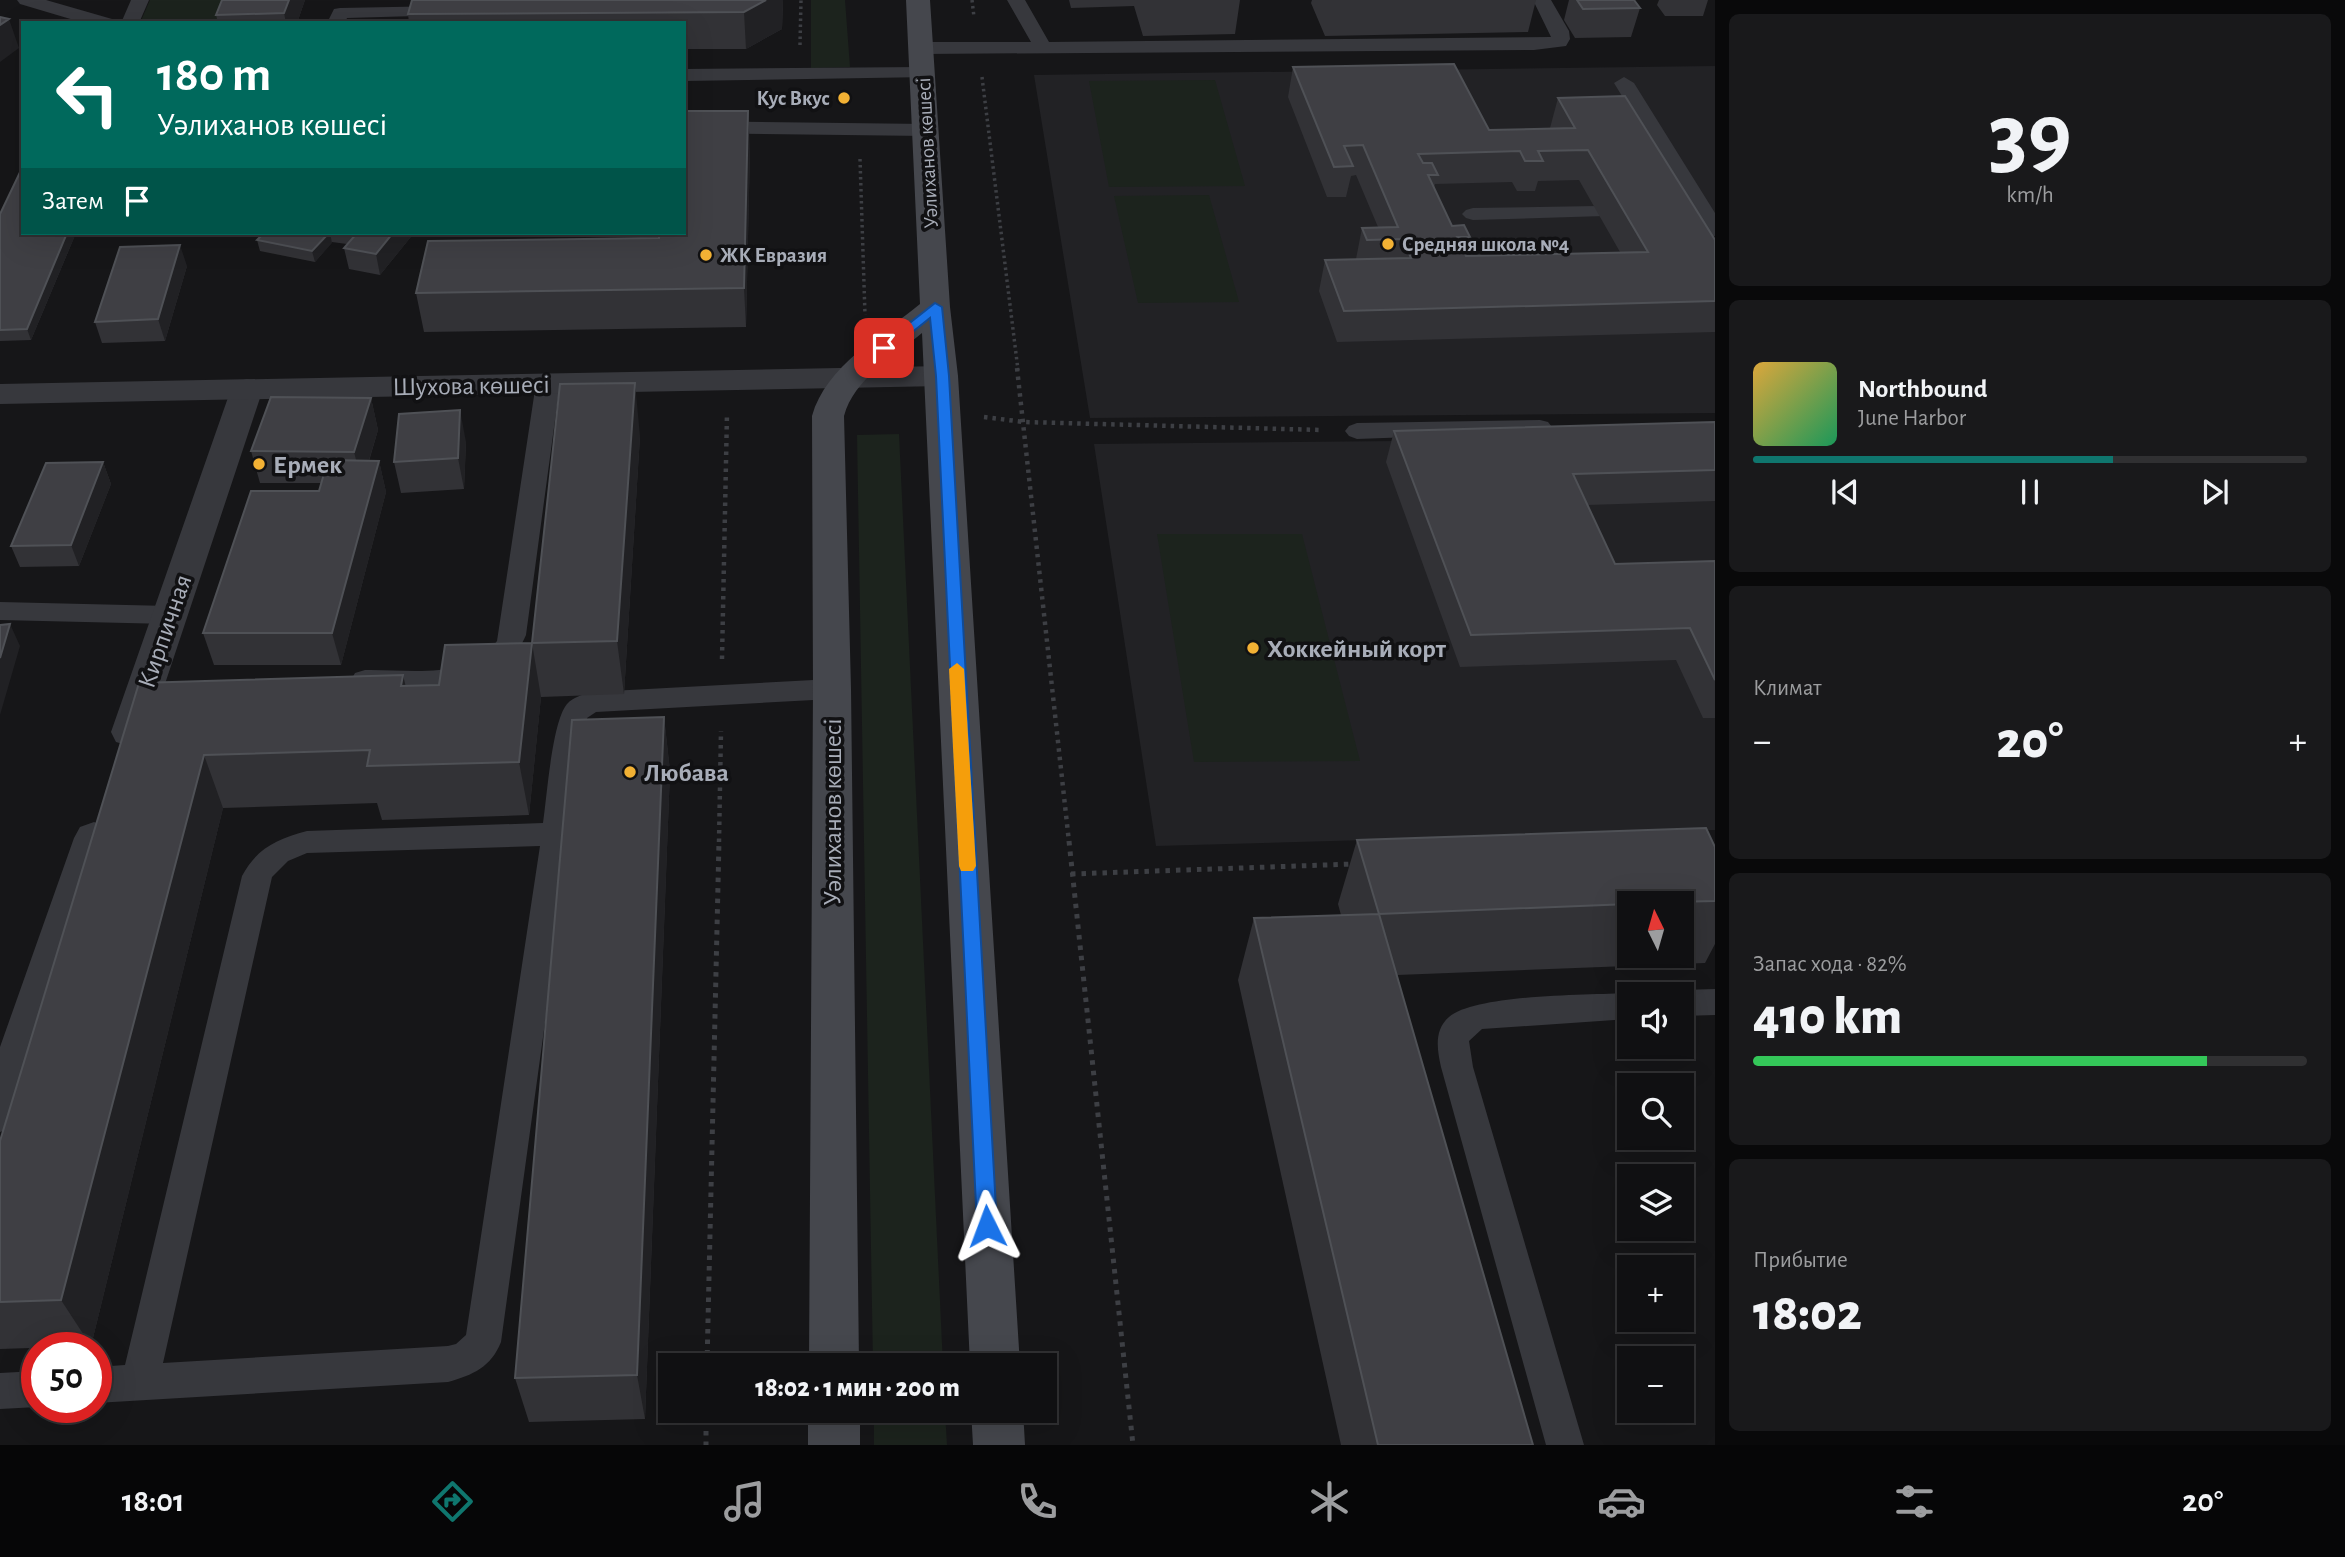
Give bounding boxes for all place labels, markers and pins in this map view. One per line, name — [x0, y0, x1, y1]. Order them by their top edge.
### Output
place label: Кус Вкус — [756, 88, 830, 109]
marker: Кус Вкус — [836, 90, 852, 106]
place label: Средняя школа №4 — [1402, 234, 1569, 255]
marker: Средняя школа №4 — [1380, 236, 1396, 252]
place label: ЖК Евразия — [720, 245, 827, 266]
marker: ЖК Евразия — [698, 247, 714, 263]
pin — [854, 318, 914, 378]
place label: Ермек — [273, 452, 342, 478]
marker: Ермек — [251, 456, 267, 472]
place label: Хоккейный корт — [1267, 636, 1447, 662]
marker: Хоккейный корт — [1245, 640, 1261, 656]
place label: Любава — [644, 760, 729, 786]
marker: Любава — [622, 764, 638, 780]

